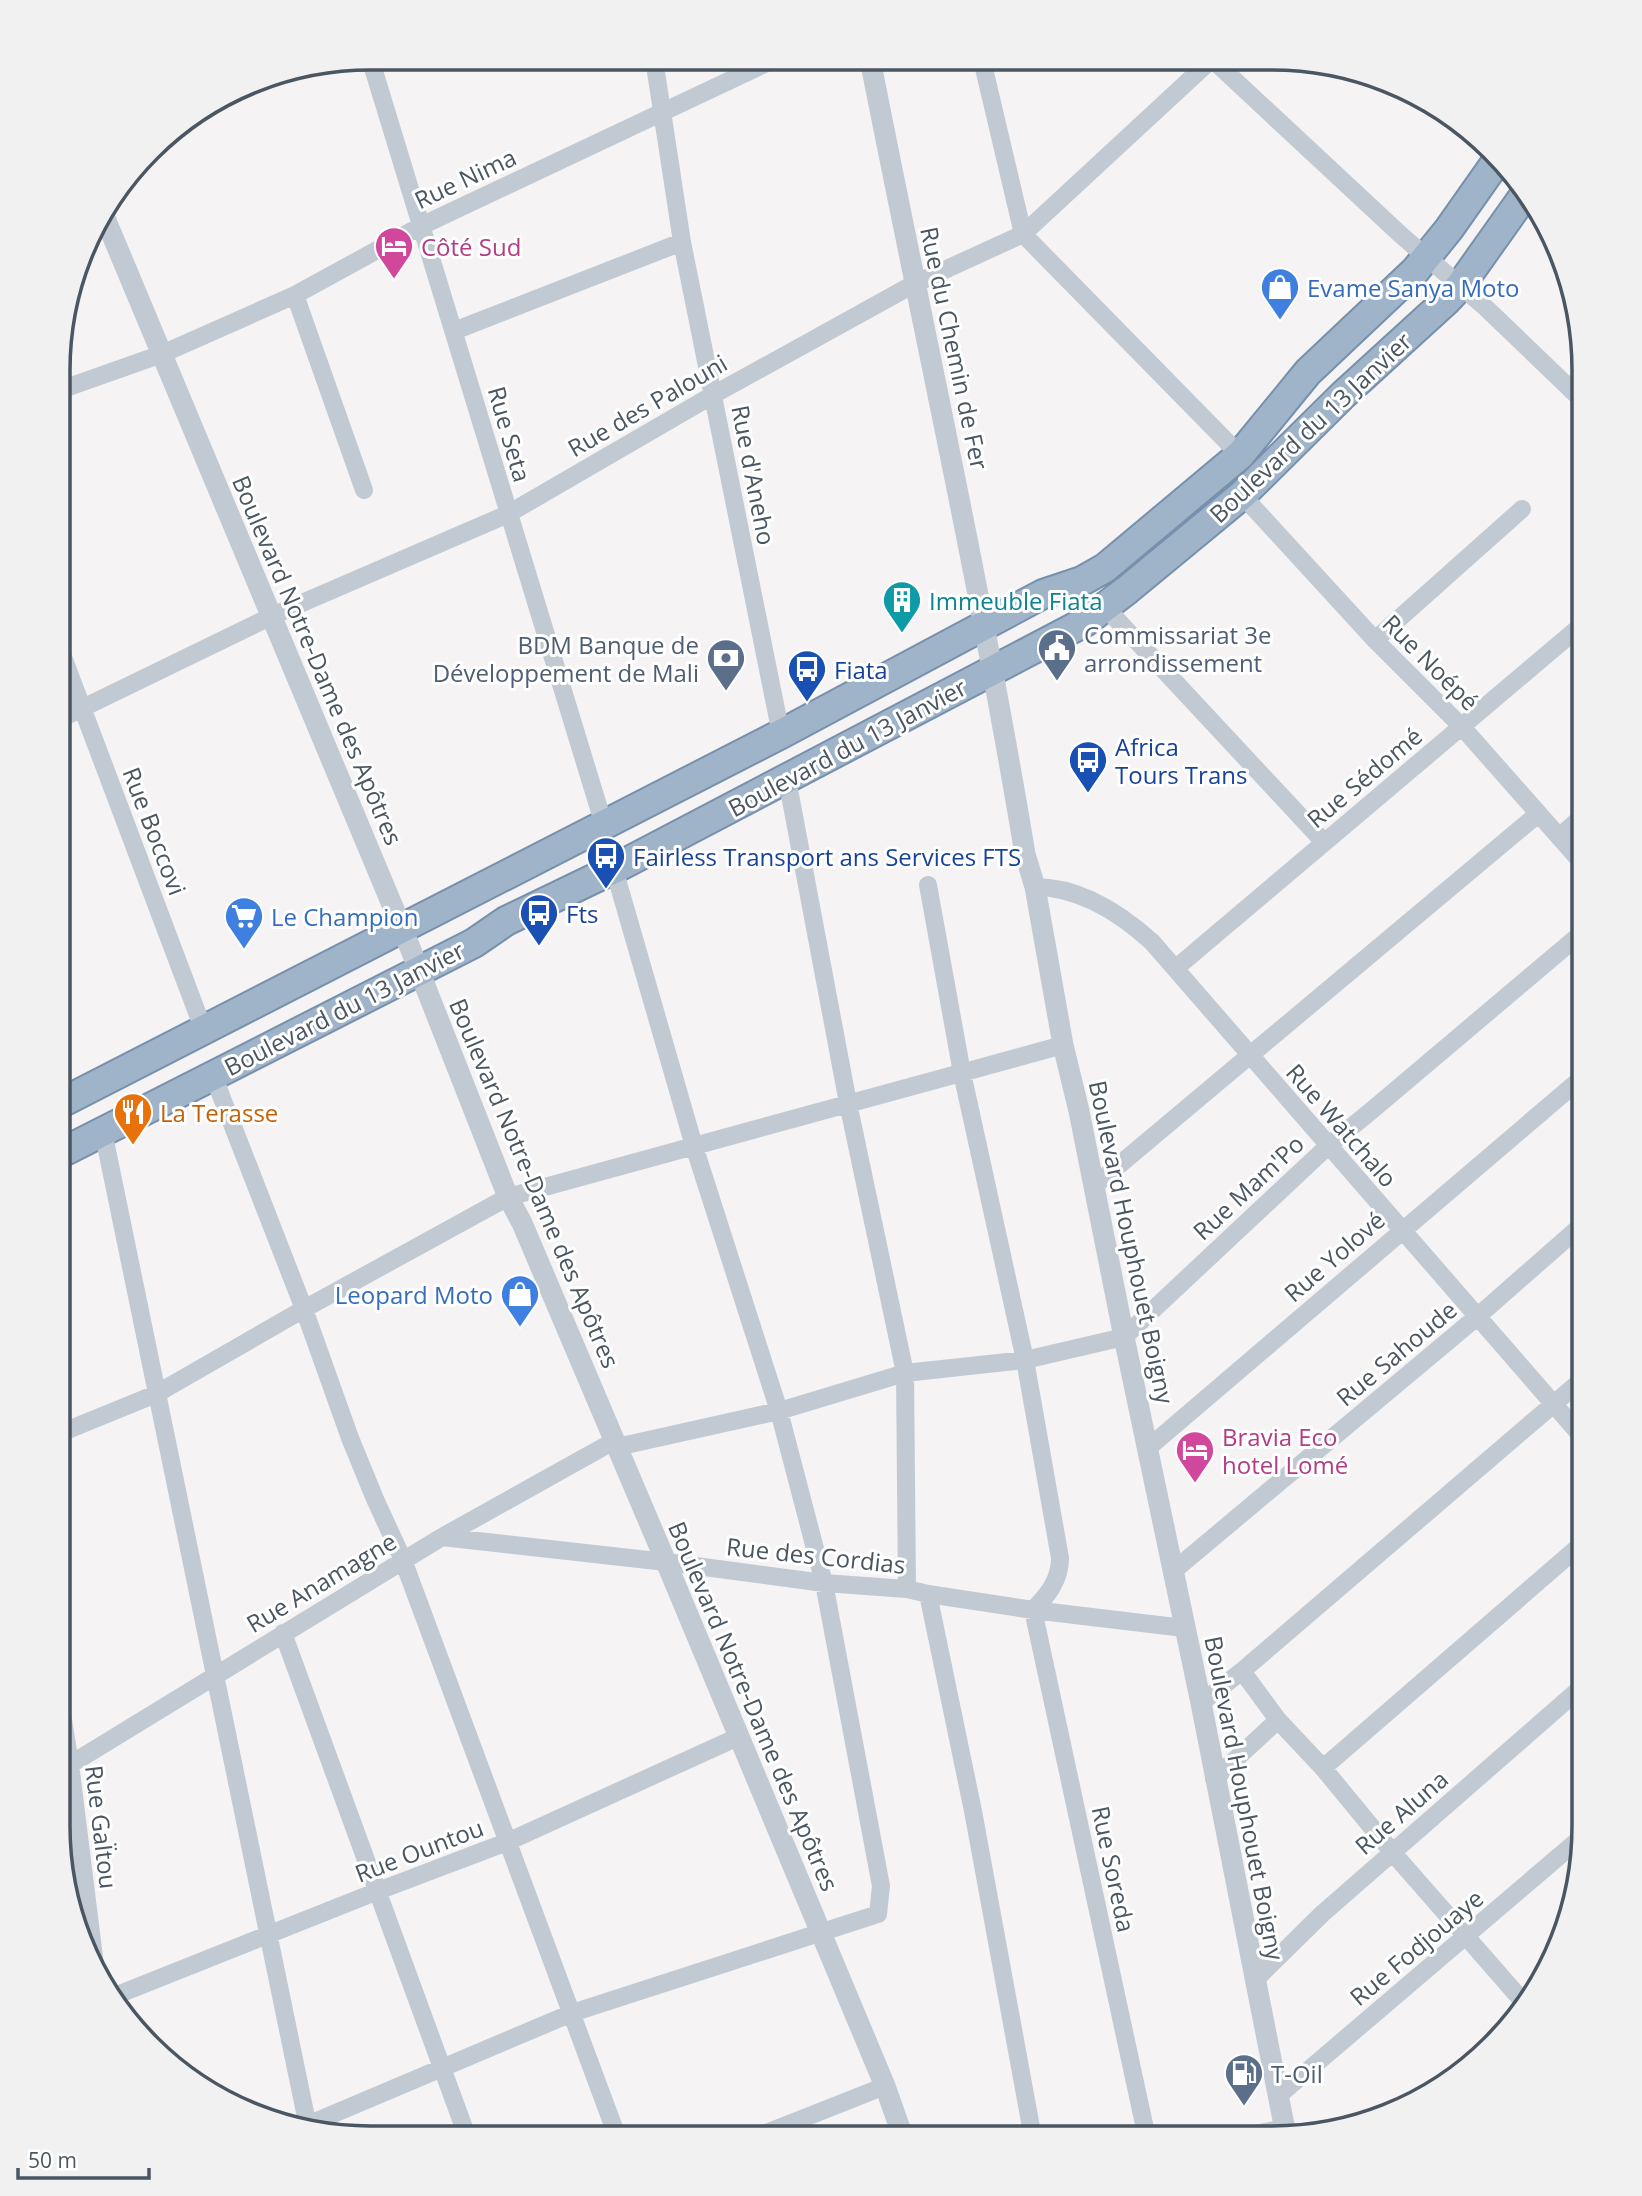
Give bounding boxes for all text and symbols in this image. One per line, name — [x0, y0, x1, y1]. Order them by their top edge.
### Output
street label: Rue Nima — [409, 140, 521, 216]
street label: Rue du Chemin de Fer — [913, 224, 997, 473]
hotel icon: Côté Sud — [373, 225, 415, 280]
place label: Côté Sud — [421, 230, 521, 263]
shop icon: Evame Sanya Moto — [1259, 266, 1301, 321]
place label: Evame Sanya Moto — [1307, 271, 1519, 304]
street label: Boulevard du 13 Janvier — [1202, 324, 1418, 530]
street label: Rue des Palouni — [561, 346, 733, 464]
street label: Rue Seta — [481, 382, 539, 486]
street label: Rue d'Aneho — [724, 402, 784, 548]
street label: Boulevard Notre-Dame des Apôtres — [225, 470, 411, 850]
building icon: Immeuble Fiata — [881, 579, 923, 634]
place label: Immeuble Fiata — [929, 584, 1102, 617]
street label: Rue Noépé — [1376, 607, 1486, 717]
place label: Commissariat 3e arrondissement — [1084, 618, 1271, 679]
public building icon: Commissariat 3e arrondissement — [1036, 627, 1078, 682]
place label: BDM Banque de Développement de Mali — [433, 628, 699, 689]
bank icon: BDM Banque de Développement de Mali — [705, 637, 747, 692]
bus stop icon: Fiata — [786, 648, 828, 703]
place label: Fiata — [834, 653, 888, 686]
street label: Boulevard du 13 Janvier — [722, 670, 972, 824]
street label: Rue Sédomé — [1300, 719, 1428, 835]
place label: Africa Tours Trans — [1115, 730, 1247, 791]
bus stop icon: Africa Tours Trans — [1067, 739, 1109, 794]
street label: Rue Boccovi — [115, 762, 195, 900]
bus stop icon: Fairless Transport ans Services FTS — [585, 835, 627, 890]
place label: Fairless Transport ans Services FTS — [633, 840, 1021, 873]
bus stop icon: Fts — [518, 892, 560, 947]
supermarket icon: Le Champion — [223, 895, 265, 950]
place label: Fts — [566, 897, 598, 930]
place label: Le Champion — [271, 900, 419, 933]
street label: Boulevard du 13 Janvier — [218, 933, 470, 1083]
street label: Boulevard Notre-Dame des Apôtres — [442, 993, 628, 1373]
street label: Rue Watchalo — [1279, 1056, 1405, 1194]
street label: Boulevard Houphouet Boigny — [1082, 1077, 1183, 1408]
restaurant icon: La Terasse — [112, 1091, 154, 1146]
place label: La Terasse — [160, 1096, 278, 1129]
street label: Rue Mam'Po — [1185, 1127, 1311, 1247]
street label: Rue Yolové — [1277, 1203, 1391, 1309]
shop icon: Leopard Moto — [499, 1273, 541, 1328]
place label: Leopard Moto — [335, 1278, 493, 1311]
street label: Rue Sahoude — [1329, 1293, 1463, 1413]
place label: Bravia Eco hotel Lomé — [1222, 1420, 1348, 1481]
hotel icon: Bravia Eco hotel Lomé — [1174, 1429, 1216, 1484]
street label: Boulevard Notre-Dame des Apôtres — [661, 1516, 847, 1896]
street label: Rue Anamagne — [240, 1524, 402, 1640]
street label: Rue des Cordias — [725, 1529, 907, 1581]
street label: Boulevard Houphouet Boigny — [1197, 1633, 1293, 1964]
street label: Rue Aluna — [1347, 1762, 1455, 1862]
street label: Rue GaÏtou — [78, 1763, 126, 1891]
street label: Rue Soreda — [1085, 1803, 1143, 1935]
street label: Rue Ountou — [350, 1810, 488, 1890]
street label: Rue Fodjouaye — [1342, 1881, 1490, 2013]
fuel station icon: T-Oil — [1223, 2052, 1265, 2107]
place label: T-Oil — [1271, 2057, 1323, 2090]
scale bar — [18, 2136, 149, 2180]
text: 50 m — [28, 2146, 77, 2174]

